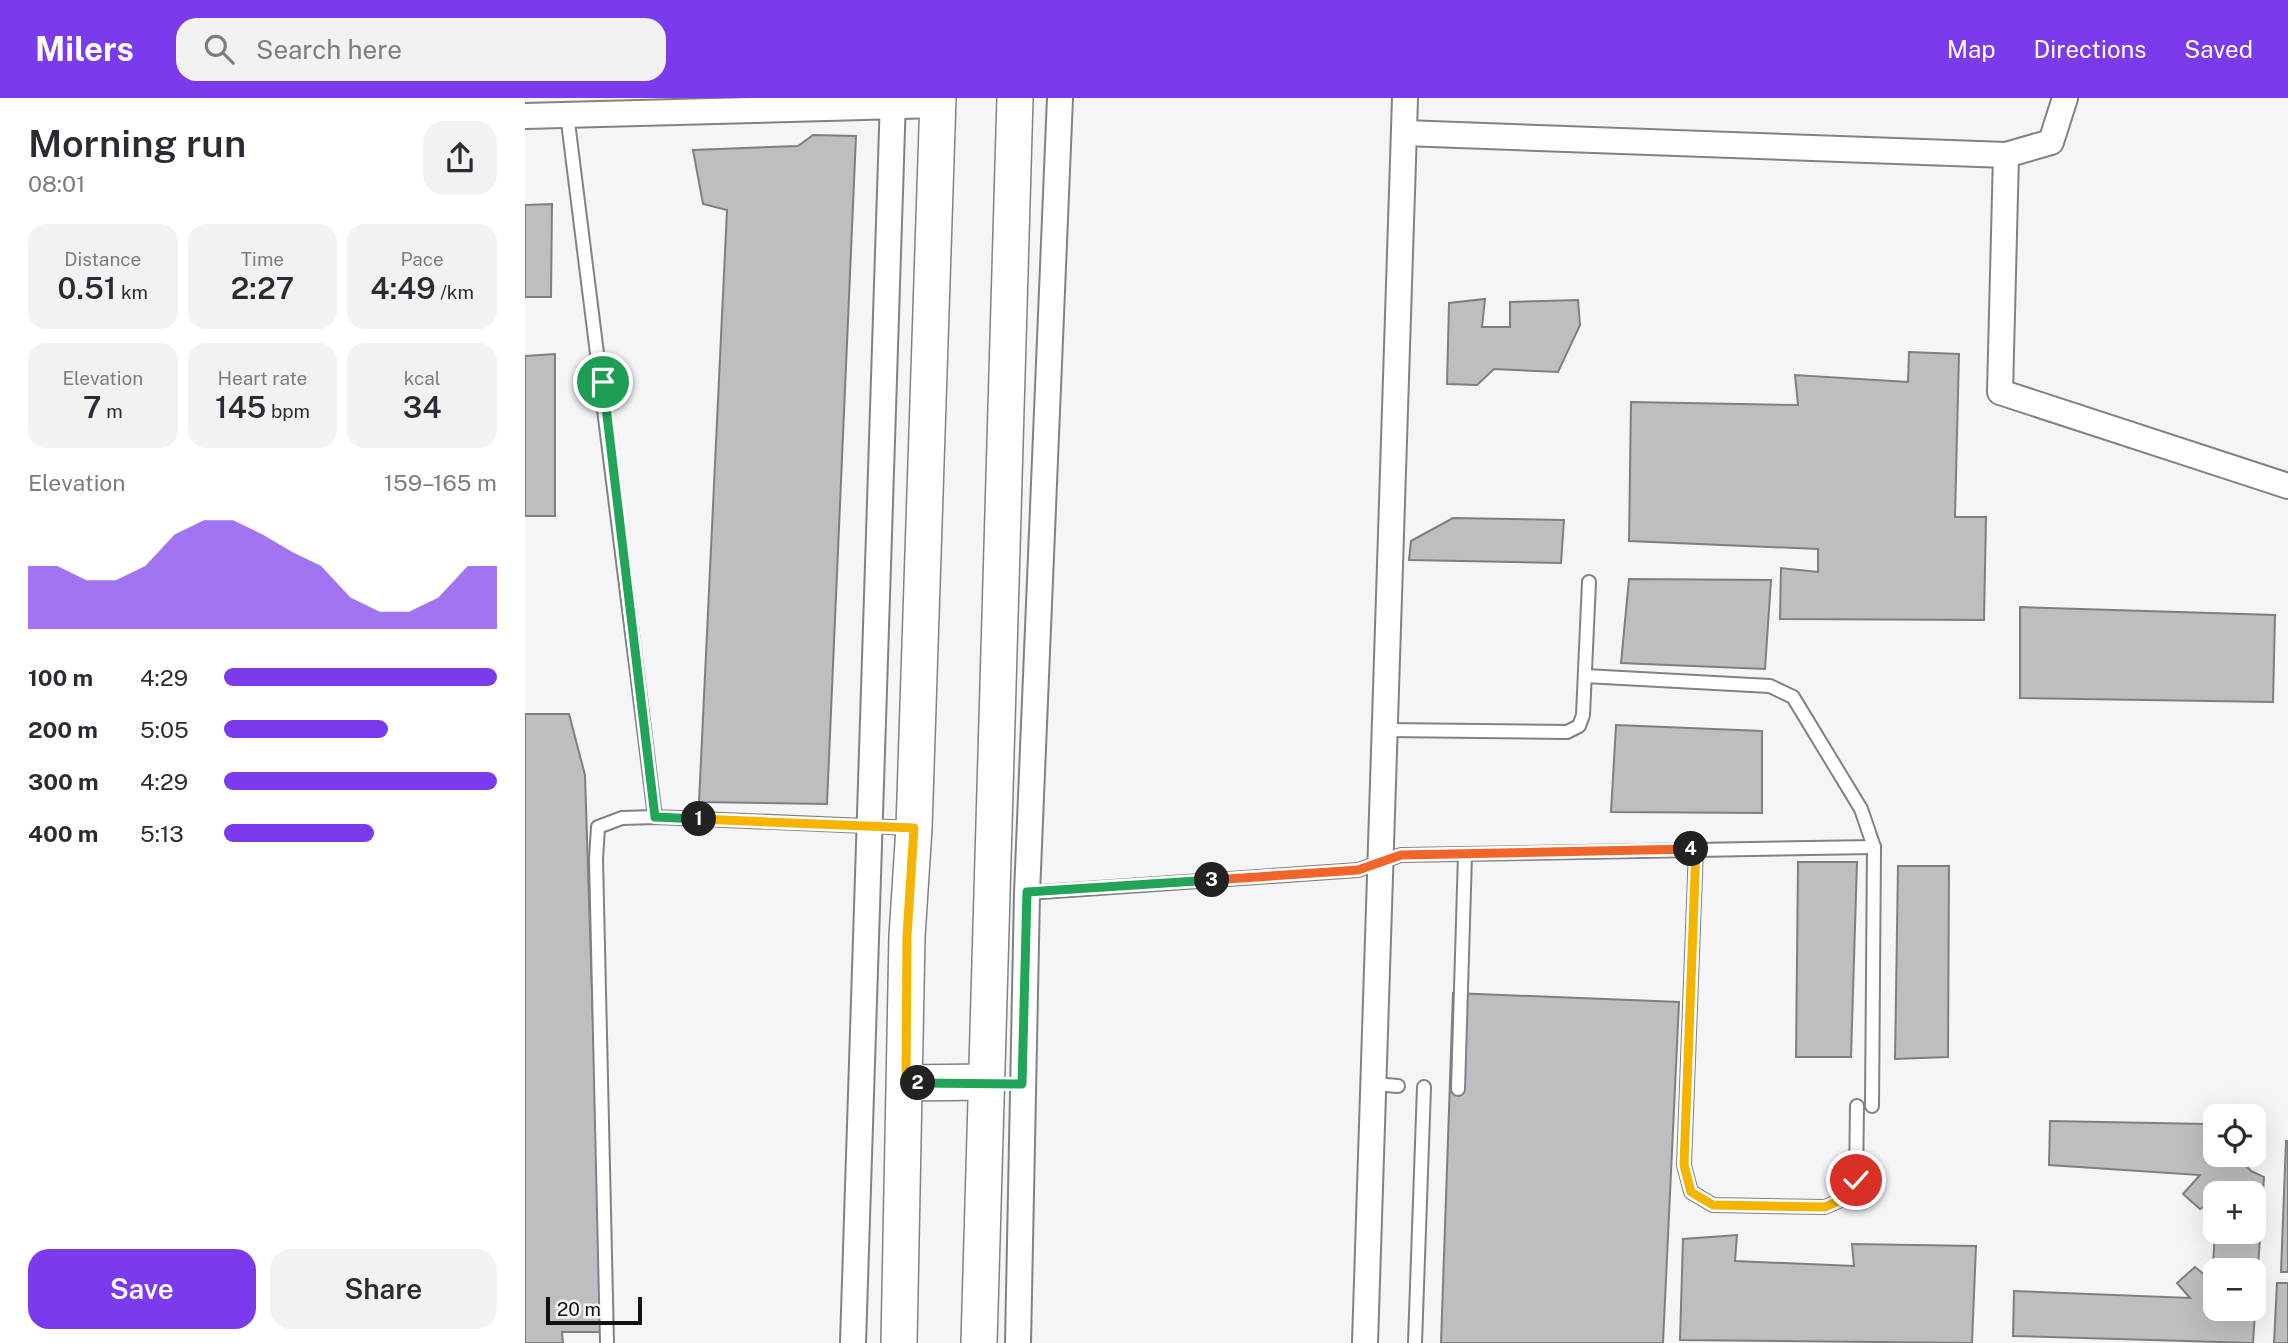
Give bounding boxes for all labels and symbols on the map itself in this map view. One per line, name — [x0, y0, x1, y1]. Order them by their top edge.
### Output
pin — [573, 352, 633, 412]
pin: 1 — [681, 802, 717, 836]
pin: 4 — [1673, 832, 1709, 866]
pin: 3 — [1195, 862, 1229, 898]
pin: 2 — [901, 1066, 935, 1100]
pin — [1826, 1150, 1886, 1210]
scale bar — [546, 1294, 642, 1326]

